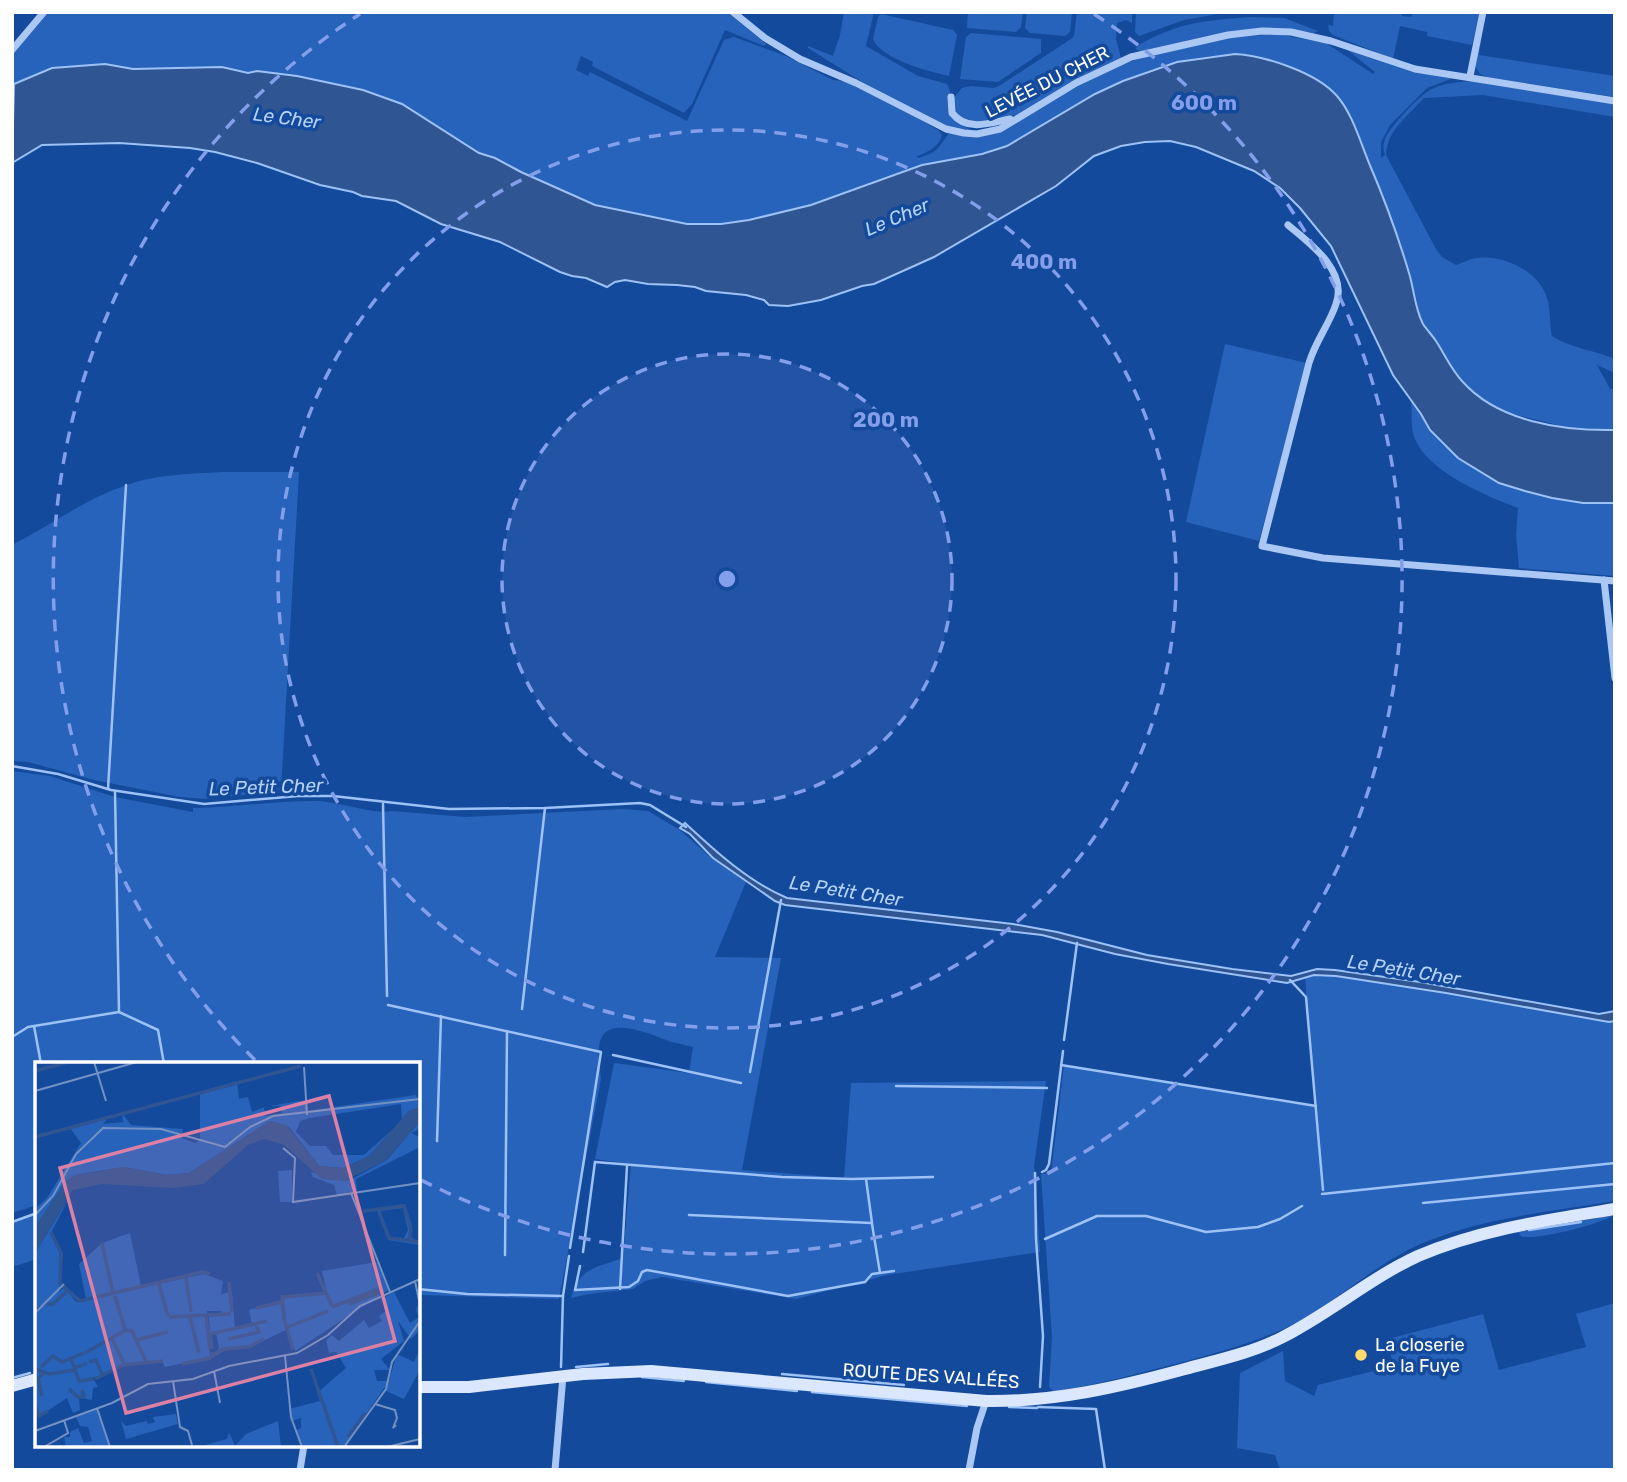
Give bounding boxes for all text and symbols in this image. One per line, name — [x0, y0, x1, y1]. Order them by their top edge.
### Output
street label: LEVÉE DU CHER — [981, 41, 1113, 123]
text: 600 m — [1171, 90, 1237, 115]
water label: Le Cher — [252, 102, 323, 134]
water label: Le Cher — [861, 193, 933, 241]
text: 400 m — [1011, 249, 1077, 274]
text: 200 m — [853, 407, 919, 432]
centre of rings — [715, 567, 739, 591]
water label: Le Petit Cher — [208, 773, 324, 800]
water label: Le Petit Cher — [788, 871, 905, 911]
water label: Le Petit Cher — [1346, 950, 1463, 990]
inset map — [35, 1062, 420, 1447]
place label: La closerie de la Fuye — [1375, 1334, 1465, 1377]
marker: La closerie de la Fuye — [1353, 1347, 1369, 1363]
street label: ROUTE DES VALLÉES — [842, 1359, 1020, 1393]

